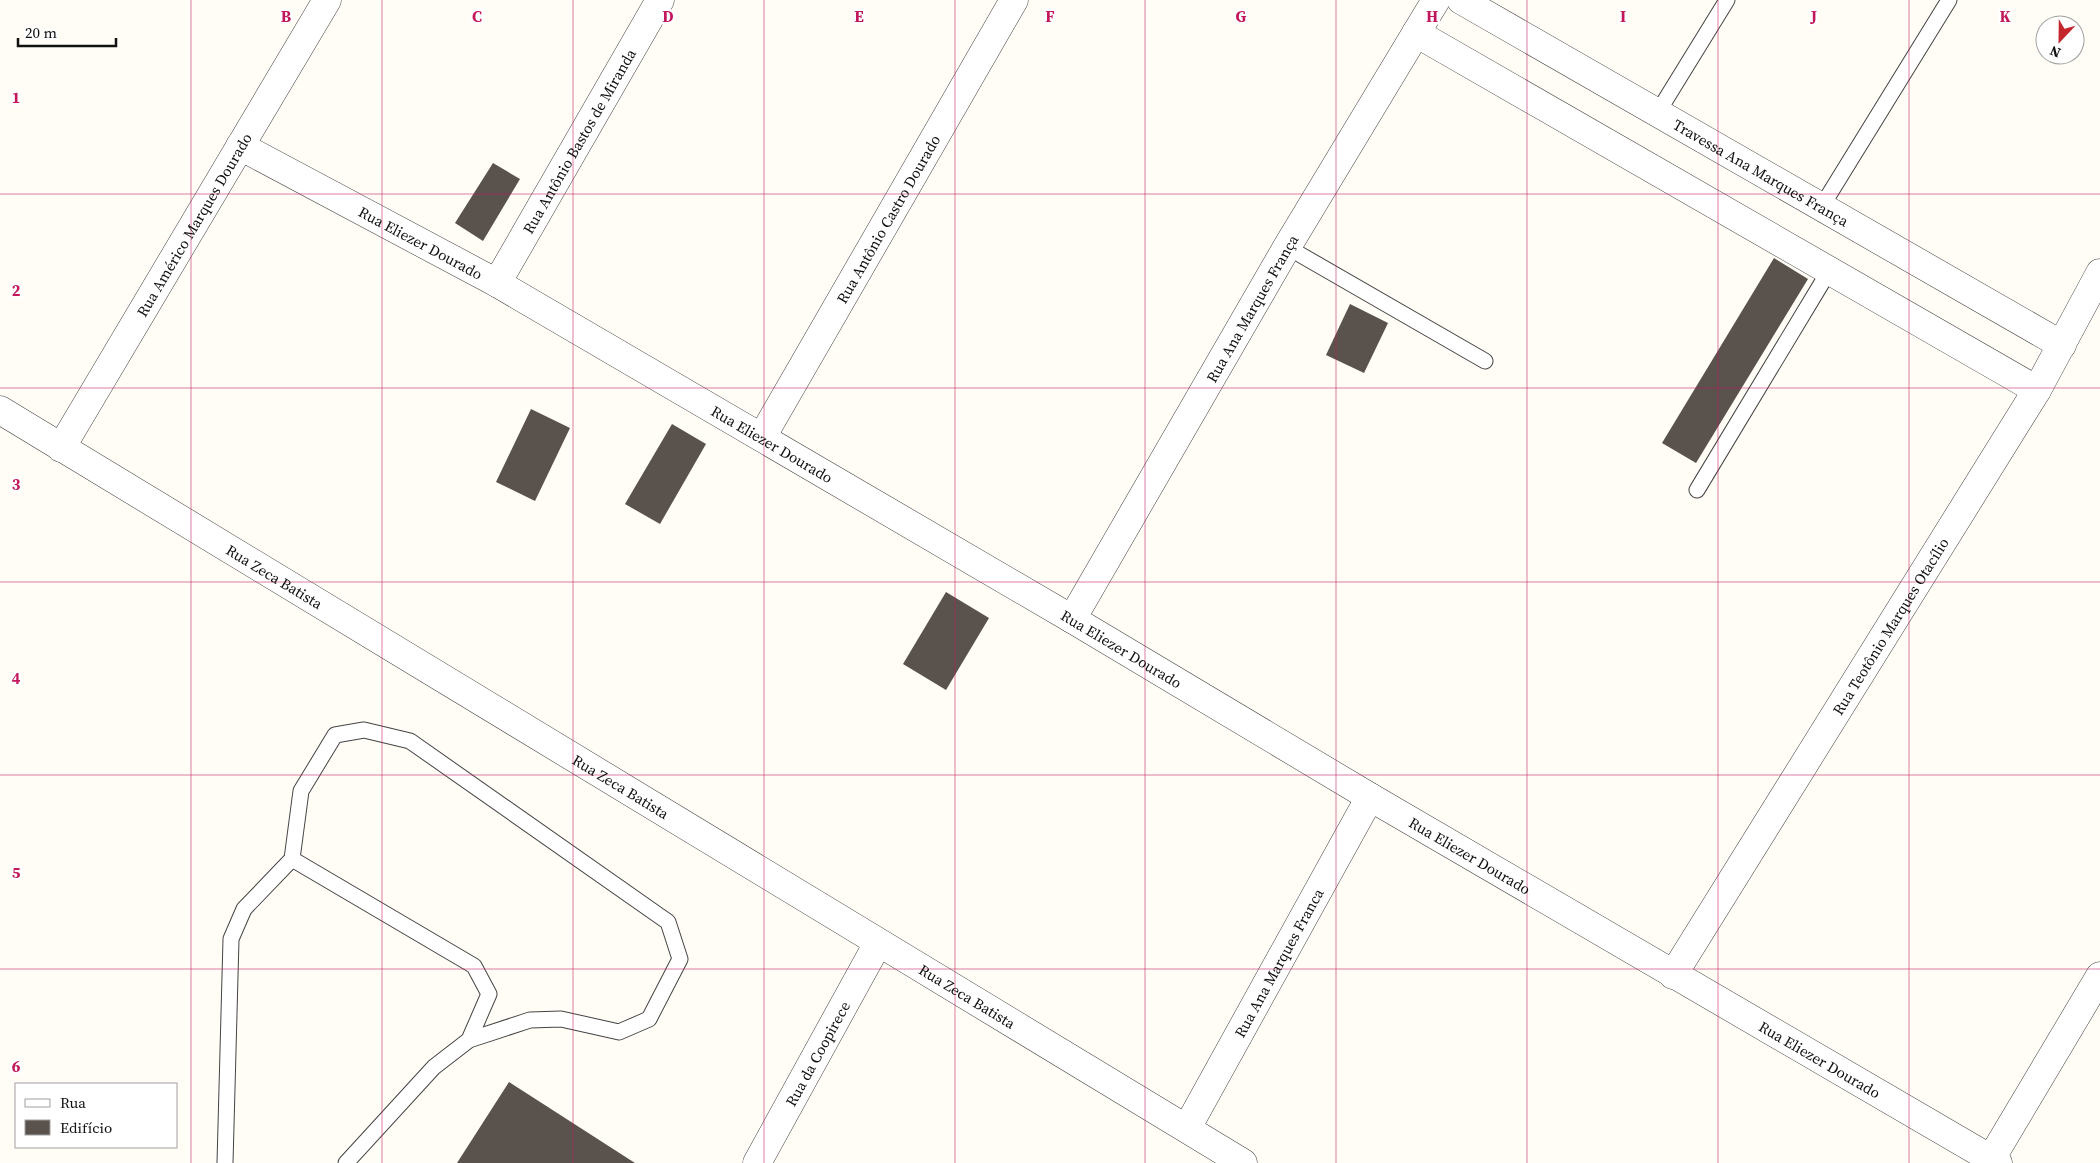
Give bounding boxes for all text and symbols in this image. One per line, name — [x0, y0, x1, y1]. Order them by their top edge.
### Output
text: B — [281, 5, 292, 27]
text: C — [472, 5, 482, 27]
text: D — [662, 5, 674, 27]
text: E — [854, 5, 864, 27]
text: F — [1045, 5, 1055, 27]
text: G — [1236, 5, 1247, 27]
text: H — [1426, 5, 1438, 27]
text: I — [1620, 5, 1626, 27]
text: J — [1810, 5, 1817, 27]
text: K — [1999, 5, 2011, 27]
scale bar — [18, 15, 115, 47]
north arrow — [2035, 15, 2085, 65]
text: 20 m — [25, 22, 57, 43]
text: N — [2047, 41, 2064, 63]
street label: Rua Antônio Bastos de Miranda — [517, 44, 641, 237]
text: 1 — [12, 86, 20, 108]
street label: Travessa Ana Marques França — [1669, 114, 1853, 231]
street label: Rua Américo Marques Dourado — [131, 129, 256, 320]
street label: Rua Antônio Castro Dourado — [831, 130, 945, 307]
street label: Rua Eliezer Dourado — [355, 201, 487, 284]
street label: Rua Ana Marques França — [1201, 230, 1303, 386]
text: 2 — [12, 279, 21, 301]
street label: Rua Eliezer Dourado — [708, 400, 837, 488]
text: 3 — [12, 473, 21, 495]
street label: Rua Teotônio Marques Otacílio — [1827, 533, 1953, 719]
street label: Rua Zeca Batista — [222, 539, 327, 614]
street label: Rua Eliezer Dourado — [1057, 604, 1186, 693]
text: 4 — [12, 667, 21, 689]
street label: Rua Zeca Batista — [569, 749, 673, 824]
street label: Rua Eliezer Dourado — [1405, 812, 1535, 899]
text: 5 — [12, 861, 21, 883]
street label: Rua Ana Marques Franca — [1229, 884, 1328, 1041]
street label: Rua Zeca Batista — [915, 959, 1020, 1034]
street label: Rua da Coopirece — [780, 997, 855, 1110]
street label: Rua Eliezer Dourado — [1755, 1015, 1885, 1103]
text: 6 — [12, 1055, 21, 1077]
legend — [15, 1083, 178, 1148]
text: Rua — [60, 1092, 86, 1113]
text: Edifício — [60, 1117, 112, 1138]

